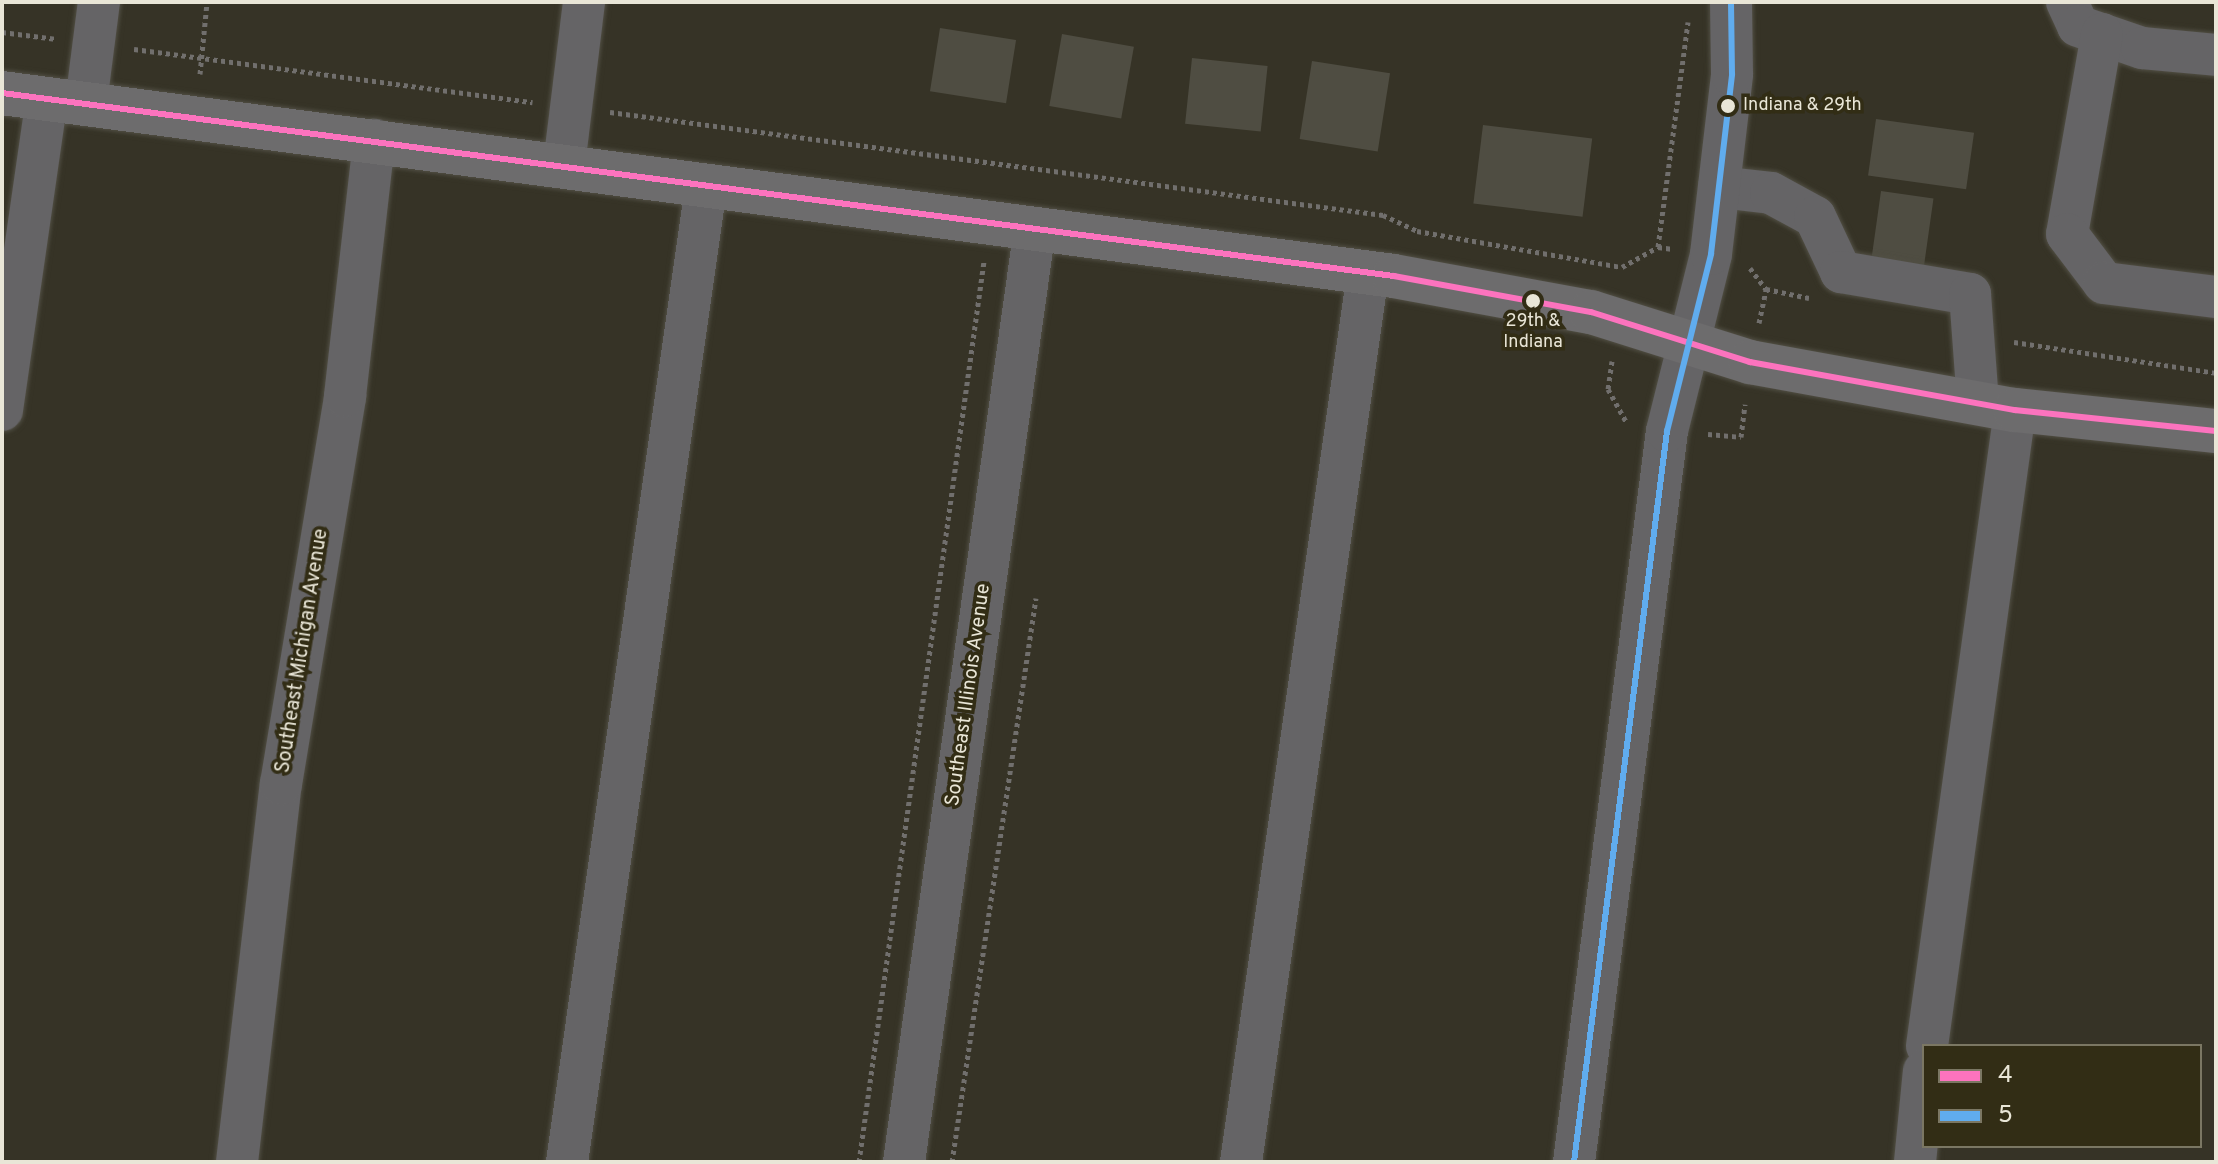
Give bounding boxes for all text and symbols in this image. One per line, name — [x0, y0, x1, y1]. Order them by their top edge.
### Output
place label: Indiana & 29th — [1743, 95, 1862, 117]
marker: Indiana & 29th — [1720, 98, 1736, 114]
marker: 29th & Indiana — [1525, 293, 1541, 309]
place label: 29th & Indiana — [1503, 312, 1563, 354]
street label: Southeast Michigan Avenue — [272, 527, 334, 775]
street label: Southeast Illinois Avenue — [941, 582, 997, 808]
legend — [1922, 1044, 2202, 1148]
text: 4 — [1998, 1061, 2013, 1091]
text: 5 — [1998, 1101, 2013, 1131]

